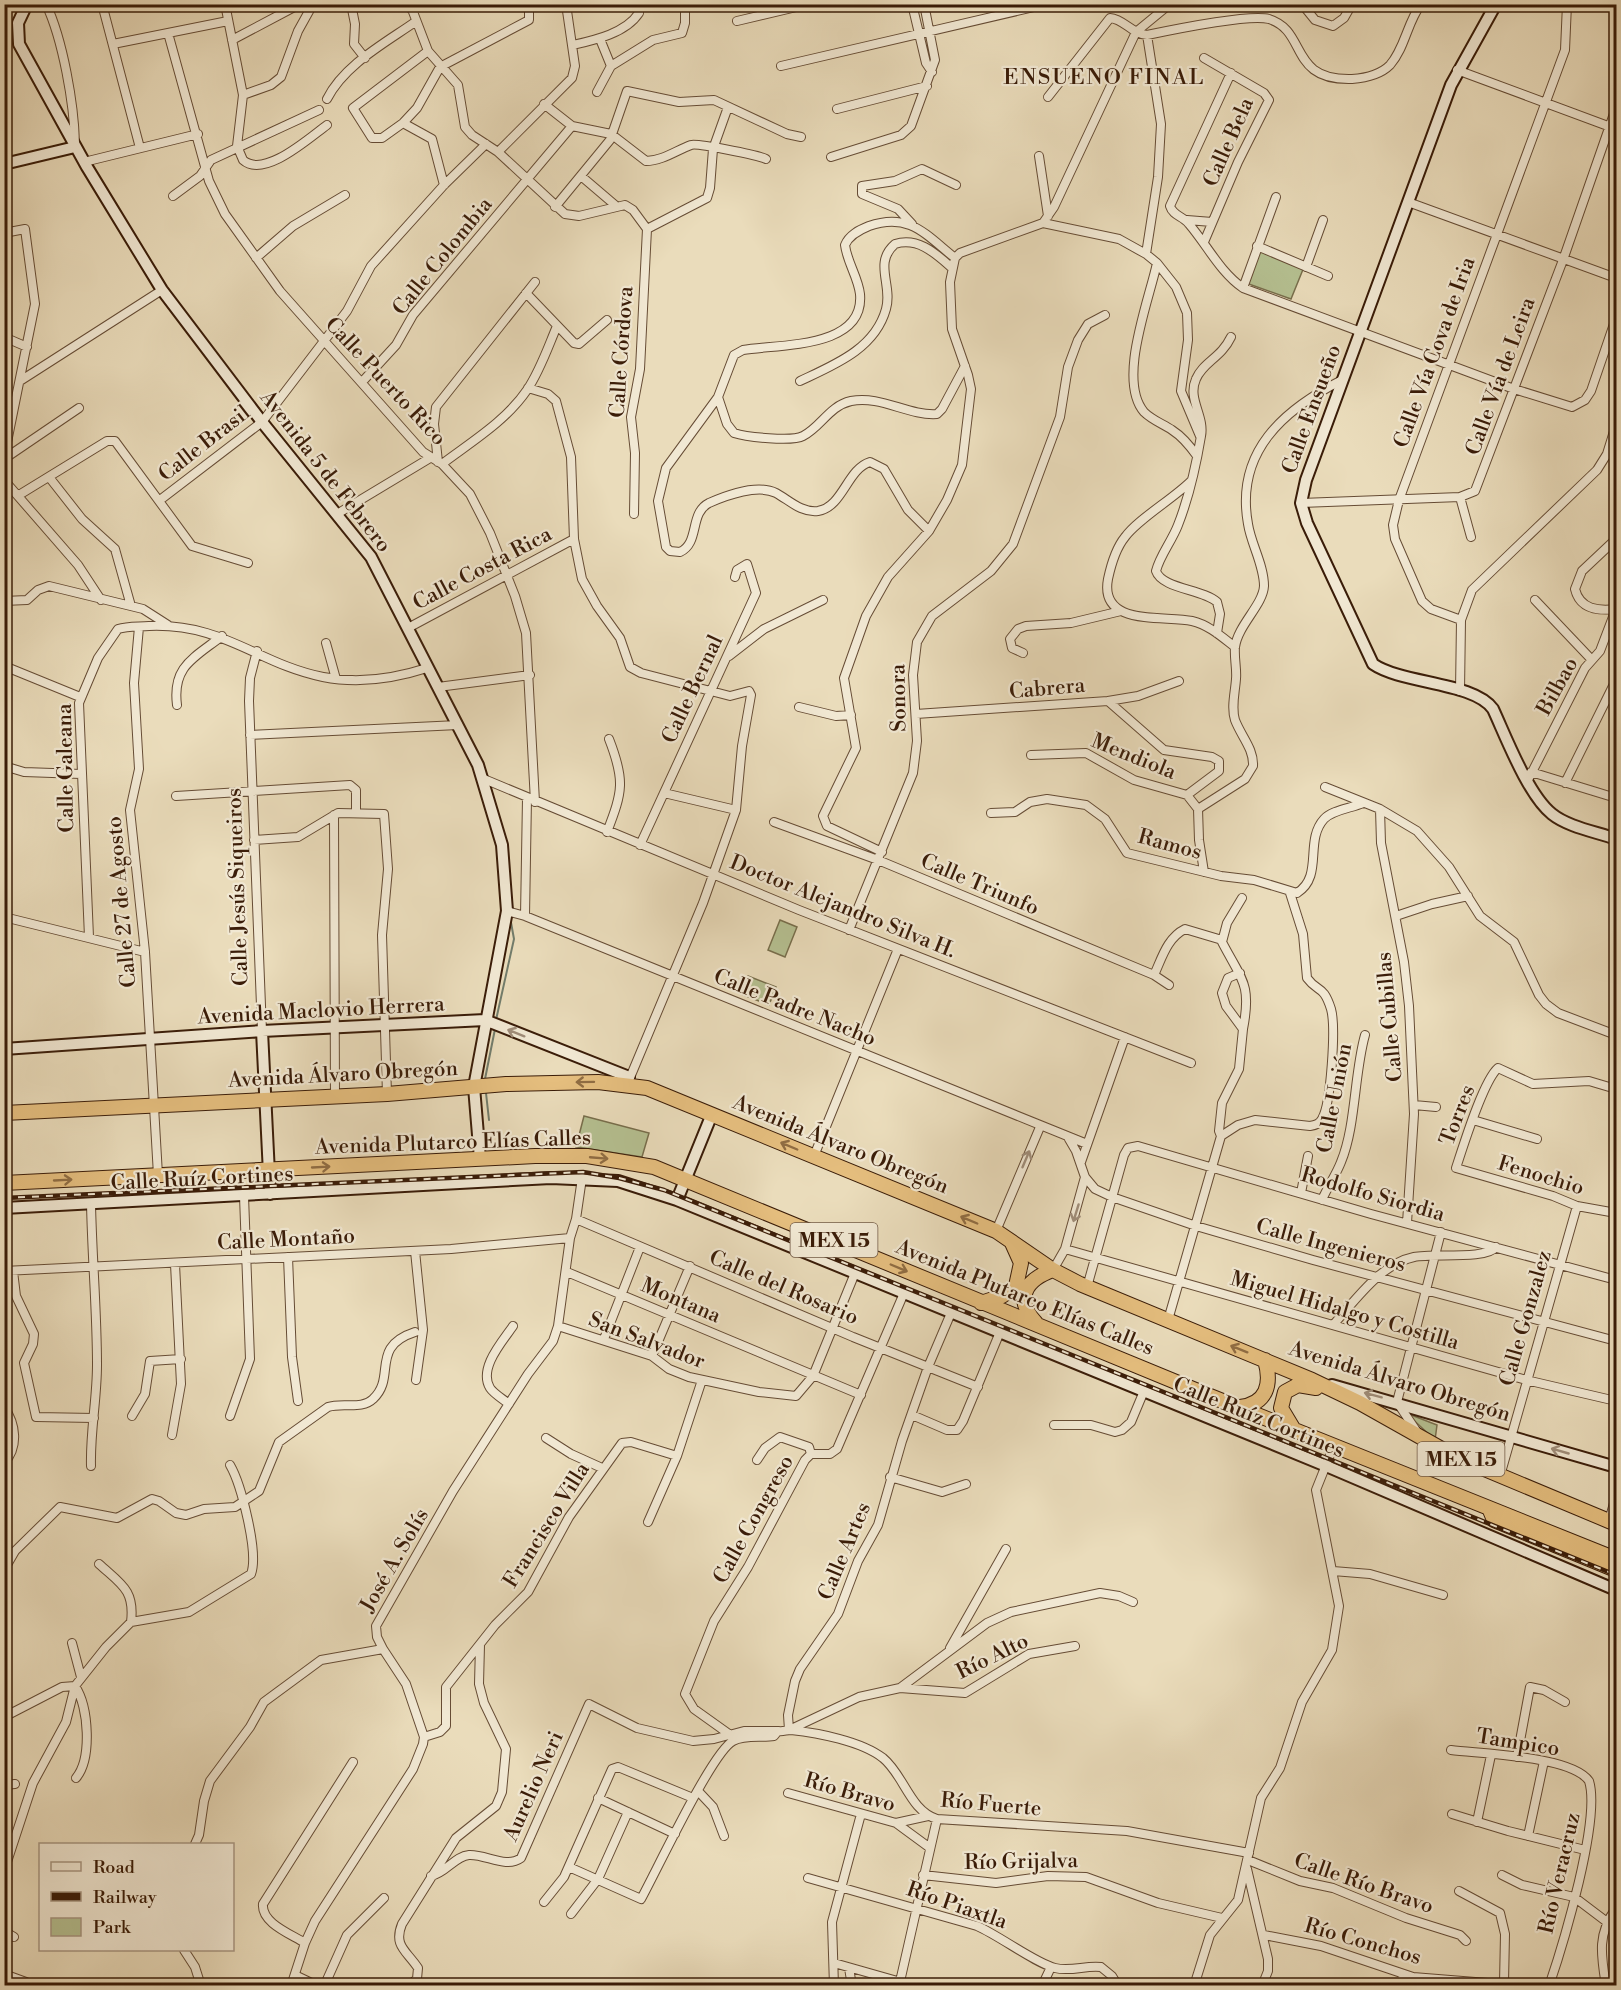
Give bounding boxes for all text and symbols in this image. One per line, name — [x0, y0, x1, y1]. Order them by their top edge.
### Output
district label: ENSUENO FINAL — [1003, 64, 1205, 91]
street label: Calle Bela — [1198, 94, 1260, 191]
street label: Calle Colombia — [387, 192, 499, 321]
street label: Calle Vía Cova de Iria — [1388, 253, 1482, 451]
street label: Calle Córdova — [604, 285, 640, 419]
street label: Calle Vía de Leira — [1460, 294, 1542, 459]
street label: Calle Puerto Rico — [319, 312, 451, 451]
street label: Calle Ensueño — [1277, 341, 1347, 477]
street label: Avenida 5 de Febrero — [253, 385, 397, 558]
street label: Calle Brasil — [154, 400, 256, 488]
street label: Calle Costa Rica — [409, 521, 557, 616]
street label: Calle Bernal — [656, 631, 729, 748]
street label: Bilbao — [1531, 653, 1584, 721]
street label: Sonora — [885, 663, 913, 732]
street label: Cabrera — [1008, 673, 1087, 705]
street label: Calle Galeana — [52, 703, 80, 833]
street label: Mendiola — [1087, 728, 1180, 786]
street label: Calle Jesús Siqueiros — [222, 788, 254, 986]
street label: Calle 27 de Agosto — [102, 815, 142, 989]
street label: Ramos — [1135, 824, 1205, 866]
street label: Calle Triunfo — [916, 848, 1043, 922]
street label: Doctor Alejandro Silva H. — [726, 850, 959, 964]
street label: Calle Cubillas — [1371, 951, 1409, 1083]
street label: Calle Padre Nacho — [710, 964, 880, 1052]
street label: Avenida Maclovio Herrera — [196, 992, 446, 1031]
one-way arrow — [508, 1027, 526, 1038]
street label: Calle Unión — [1312, 1041, 1358, 1155]
street label: Avenida Álvaro Obregón — [226, 1054, 459, 1094]
one-way arrow — [575, 1077, 595, 1088]
street label: Torres — [1435, 1081, 1481, 1149]
street label: Avenida Álvaro Obregón — [728, 1088, 953, 1200]
street label: Avenida Plutarco Elías Calles — [314, 1125, 591, 1161]
one-way arrow — [780, 1140, 798, 1151]
one-way arrow — [1021, 1151, 1032, 1169]
street label: Fenochio — [1494, 1151, 1587, 1201]
one-way arrow — [589, 1153, 609, 1164]
street label: Calle Ruíz Cortines — [110, 1161, 294, 1197]
one-way arrow — [310, 1162, 330, 1173]
street label: Rodolfo Siordia — [1298, 1162, 1448, 1228]
one-way arrow — [52, 1174, 72, 1185]
one-way arrow — [1070, 1203, 1081, 1222]
one-way arrow — [961, 1213, 979, 1225]
street label: Calle Ingenieros — [1253, 1213, 1408, 1278]
street label: Calle Montaño — [216, 1223, 356, 1257]
road number: MEX 15 — [790, 1223, 878, 1257]
street label: Avenida Plutarco Elías Calles — [891, 1234, 1157, 1362]
street label: Calle del Rosario — [705, 1245, 862, 1331]
street label: Calle Gonzalez — [1494, 1247, 1558, 1389]
one-way arrow — [890, 1263, 908, 1274]
street label: Miguel Hidalgo y Costilla — [1227, 1266, 1462, 1356]
street label: Montana — [637, 1272, 725, 1330]
street label: San Salvador — [585, 1307, 708, 1375]
street label: Avenida Álvaro Obregón — [1285, 1334, 1515, 1428]
one-way arrow — [1230, 1343, 1248, 1354]
street label: Calle Ruíz Cortines — [1169, 1372, 1348, 1464]
one-way arrow — [1364, 1389, 1383, 1401]
road number: MEX 15 — [1418, 1442, 1504, 1476]
one-way arrow — [1551, 1445, 1570, 1456]
street label: Calle Congreso — [708, 1451, 800, 1588]
street label: Francisco Villa — [498, 1458, 596, 1593]
street label: Calle Artes — [813, 1499, 877, 1604]
street label: José A. Solís — [354, 1504, 435, 1618]
street label: Río Alto — [952, 1628, 1033, 1686]
street label: Tampico — [1474, 1724, 1561, 1762]
street label: Aurelio Neri — [498, 1727, 570, 1846]
street label: Río Bravo — [801, 1768, 898, 1818]
street label: Río Fuerte — [939, 1788, 1043, 1822]
street label: Río Veracruz — [1533, 1810, 1587, 1936]
legend — [39, 1843, 234, 1951]
street label: Río Grijalva — [964, 1848, 1079, 1876]
street label: Calle Río Bravo — [1290, 1848, 1437, 1920]
text: Road — [93, 1856, 136, 1879]
street label: Río Piaxtla — [903, 1877, 1011, 1935]
text: Railway — [93, 1886, 157, 1909]
street label: Río Conchos — [1301, 1913, 1424, 1971]
text: Park — [93, 1916, 132, 1939]

